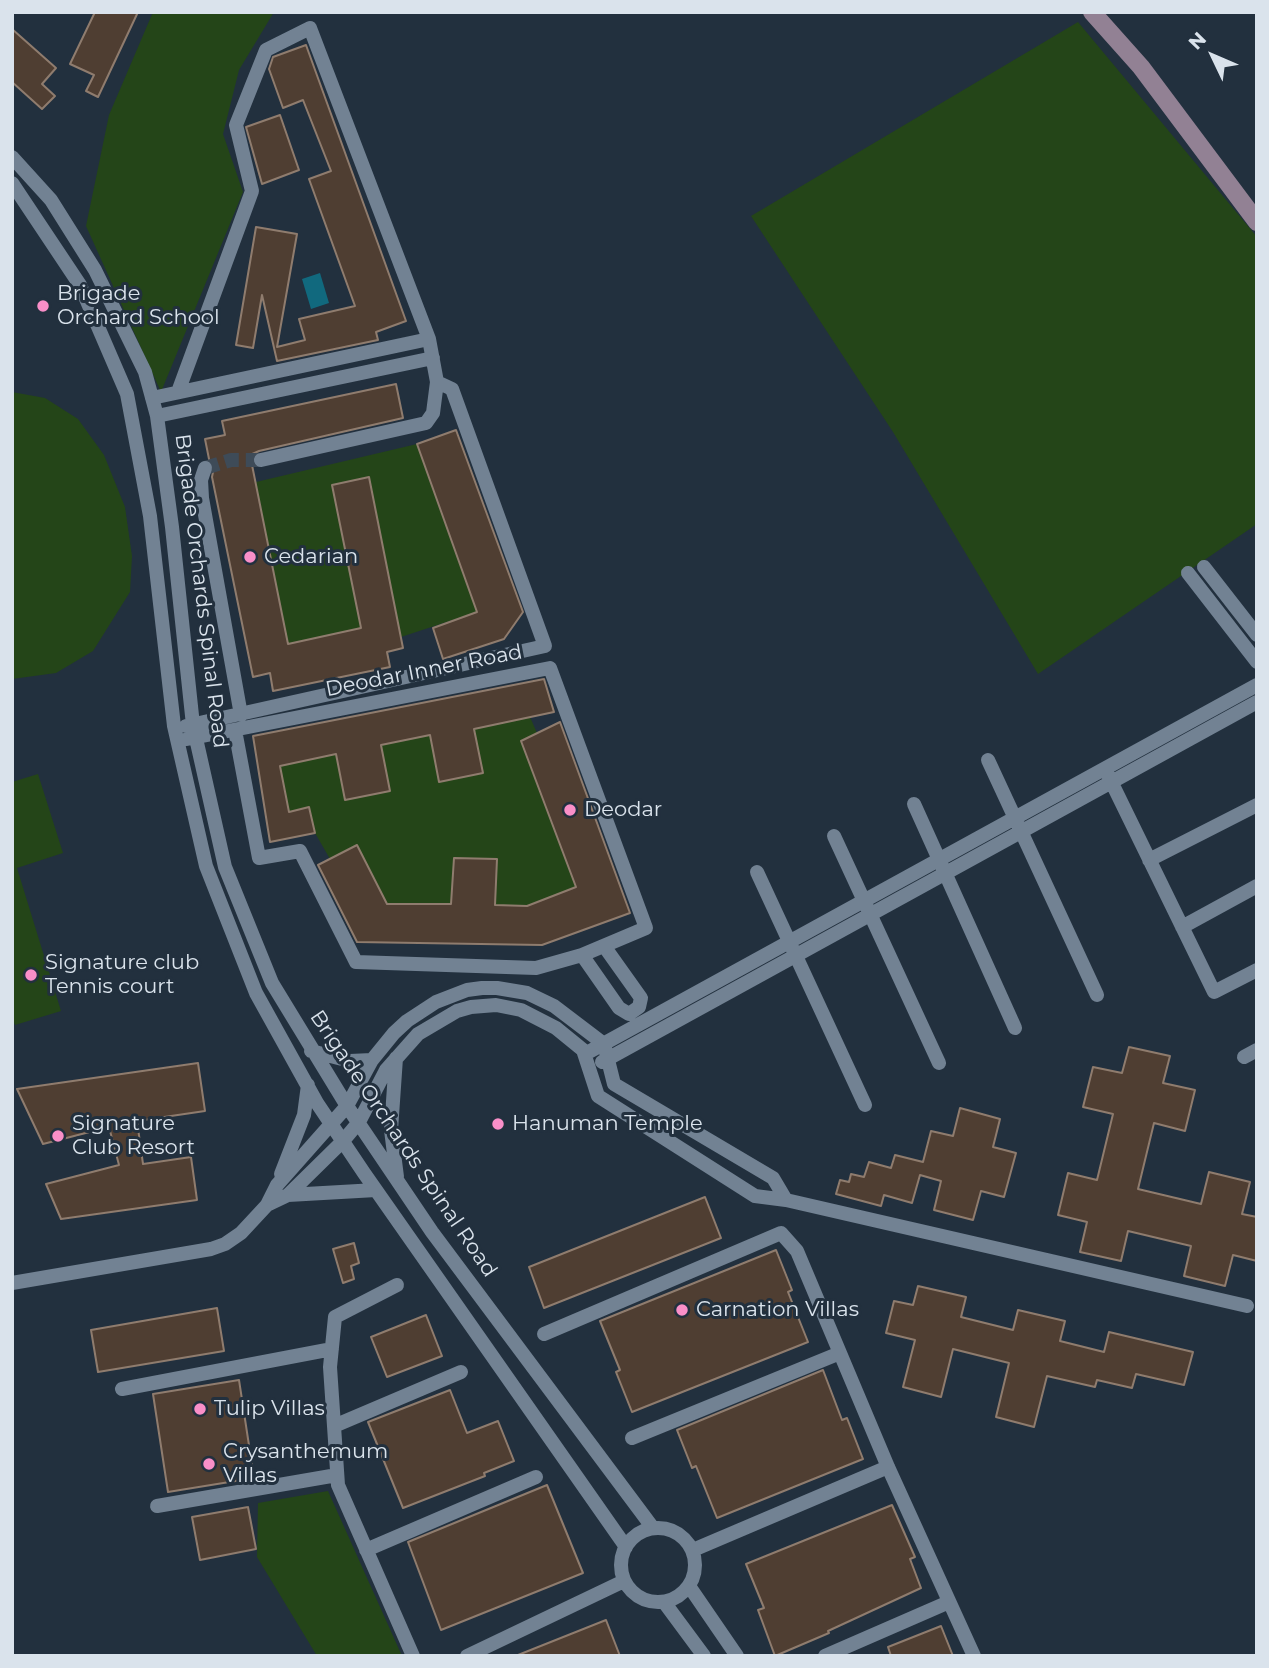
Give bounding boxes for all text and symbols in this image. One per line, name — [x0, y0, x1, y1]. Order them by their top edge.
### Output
north arrow — [1178, 21, 1248, 91]
text: N — [1184, 28, 1211, 55]
place label: Brigade Orchard School — [57, 281, 220, 331]
marker: Brigade Orchard School — [35, 298, 51, 314]
street label: Brigade Orchards Spinal Road — [169, 432, 233, 750]
place label: Cedarian — [264, 544, 358, 570]
marker: Cedarian — [242, 549, 258, 565]
street label: Deodar Inner Road — [323, 640, 525, 702]
place label: Deodar — [584, 797, 662, 823]
marker: Deodar — [562, 802, 578, 818]
place label: Signature club Tennis court — [45, 950, 199, 1000]
marker: Signature club Tennis court — [23, 967, 39, 983]
street label: Brigade Orchards Spinal Road — [304, 1006, 502, 1282]
place label: Signature Club Resort — [72, 1111, 195, 1161]
place label: Hanuman Temple — [512, 1111, 703, 1137]
marker: Hanuman Temple — [490, 1116, 506, 1132]
marker: Signature Club Resort — [50, 1128, 66, 1144]
place label: Carnation Villas — [696, 1297, 859, 1323]
marker: Carnation Villas — [674, 1302, 690, 1318]
place label: Tulip Villas — [214, 1396, 325, 1422]
marker: Tulip Villas — [192, 1401, 208, 1417]
place label: Crysanthemum Villas — [223, 1439, 388, 1489]
marker: Crysanthemum Villas — [201, 1456, 217, 1472]

